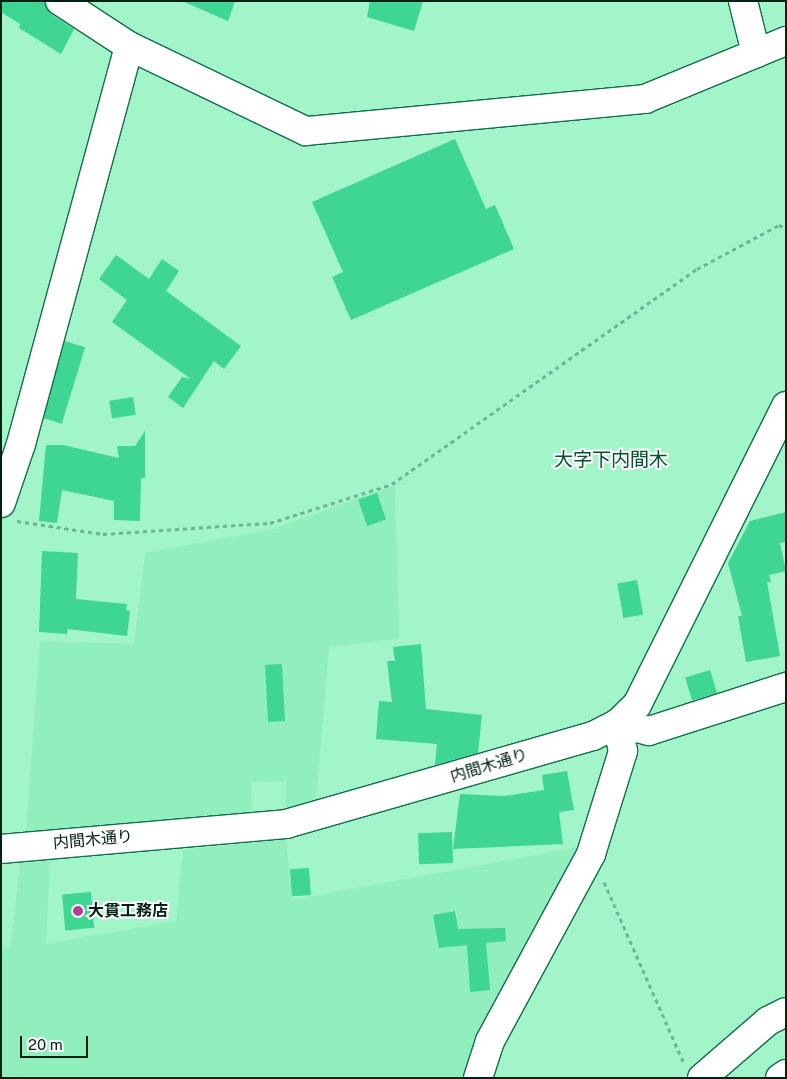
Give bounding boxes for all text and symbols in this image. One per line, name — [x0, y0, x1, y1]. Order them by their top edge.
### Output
district label: 大字下内間木 — [554, 449, 668, 471]
street label: 内間木通り — [448, 745, 530, 787]
street label: 内間木通り — [52, 827, 134, 853]
place label: 大貫工務店 — [88, 901, 168, 921]
marker: 大貫工務店 — [72, 905, 84, 917]
scale bar — [22, 1026, 90, 1058]
text: 20 m — [28, 1036, 63, 1053]

